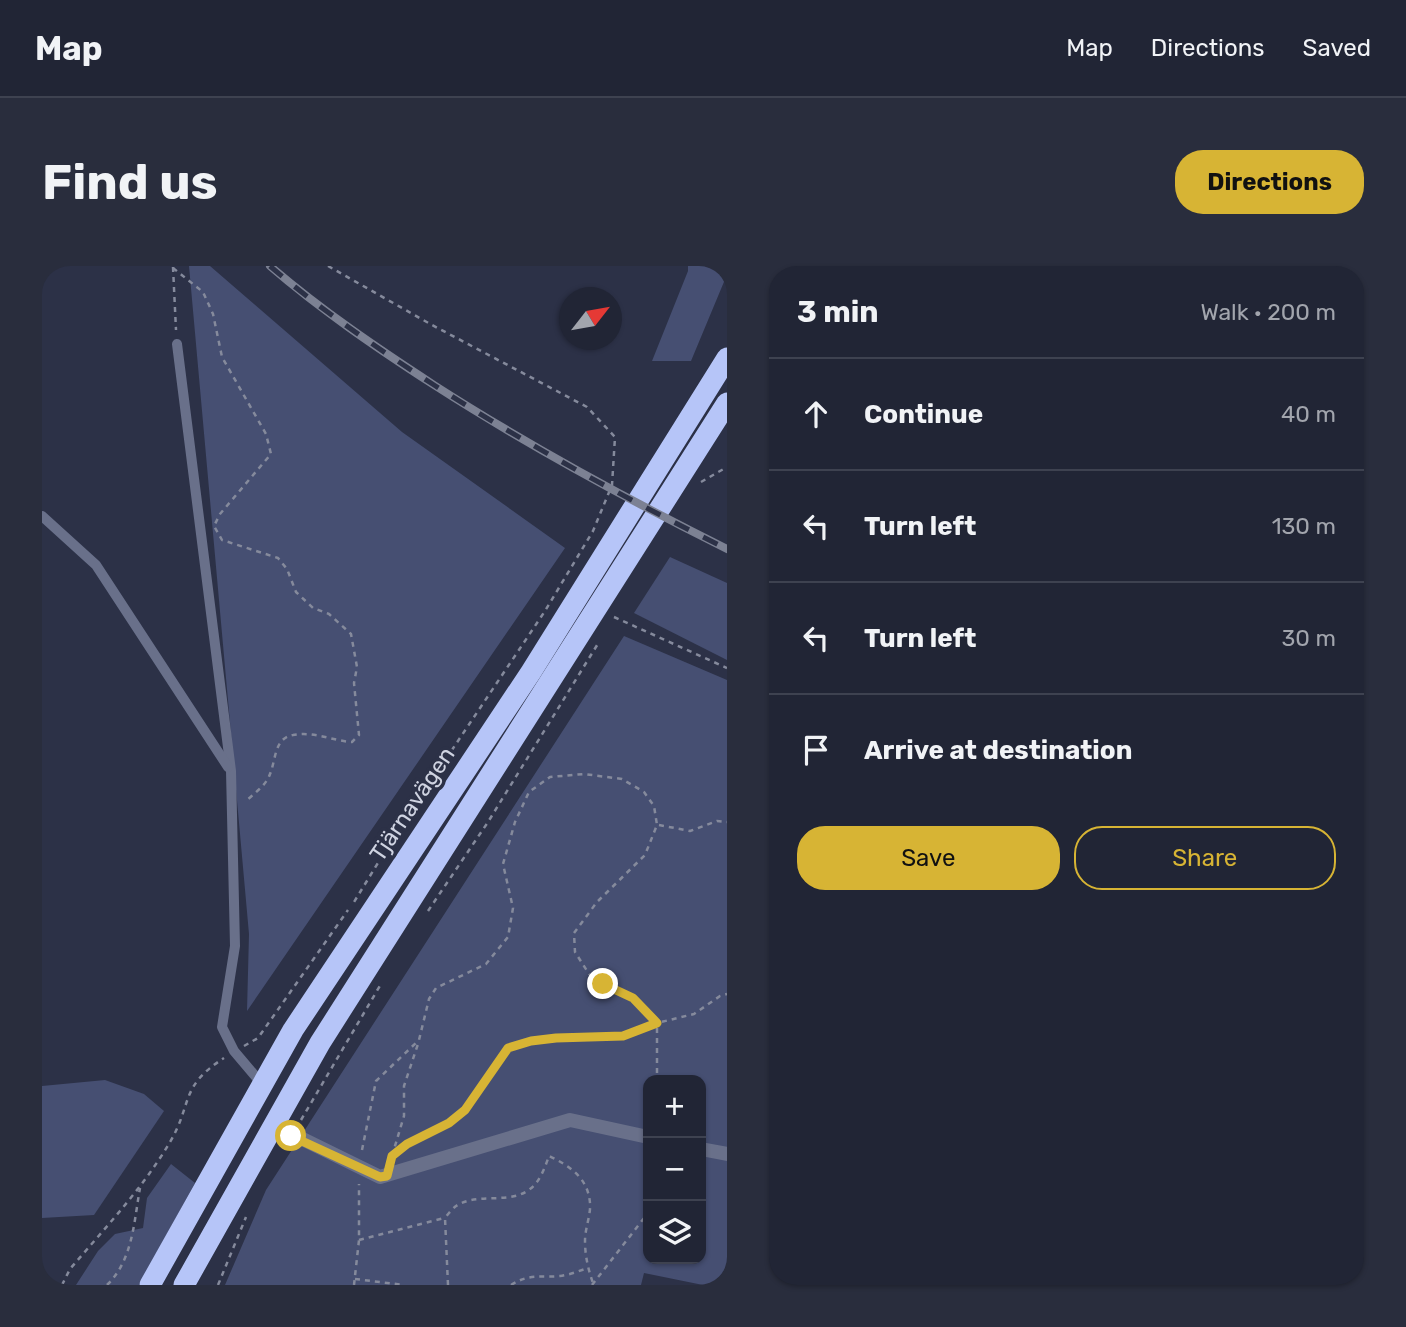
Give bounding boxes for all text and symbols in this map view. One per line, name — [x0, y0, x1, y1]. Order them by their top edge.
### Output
text: Map — [35, 29, 103, 68]
text: Map — [1066, 34, 1113, 62]
text: Directions — [1151, 34, 1264, 62]
text: Saved — [1302, 34, 1371, 62]
button: Directions — [1175, 150, 1364, 214]
text: Find us — [42, 153, 218, 211]
north arrow — [559, 287, 622, 350]
text: 3 min — [797, 294, 879, 330]
text: Walk · 200 m — [1201, 298, 1336, 326]
icon: ahead — [797, 395, 835, 433]
text: Continue — [864, 399, 983, 430]
text: 40 m — [1281, 400, 1336, 428]
icon: left — [797, 507, 835, 545]
text: Turn left — [864, 511, 976, 542]
text: 130 m — [1272, 512, 1336, 540]
icon: left — [797, 619, 835, 657]
text: Turn left — [864, 623, 976, 654]
text: 30 m — [1281, 624, 1336, 652]
icon: arrive — [797, 731, 835, 769]
text: Arrive at destination — [864, 735, 1132, 766]
street label: Tjärnavägen — [363, 741, 461, 867]
button: Save — [797, 826, 1060, 890]
button: Share — [1074, 826, 1336, 890]
route end — [587, 968, 618, 999]
map controls — [643, 1075, 706, 1264]
button: + — [643, 1075, 706, 1138]
route start — [275, 1120, 306, 1151]
button: − — [643, 1138, 706, 1201]
button: layers — [643, 1201, 706, 1264]

